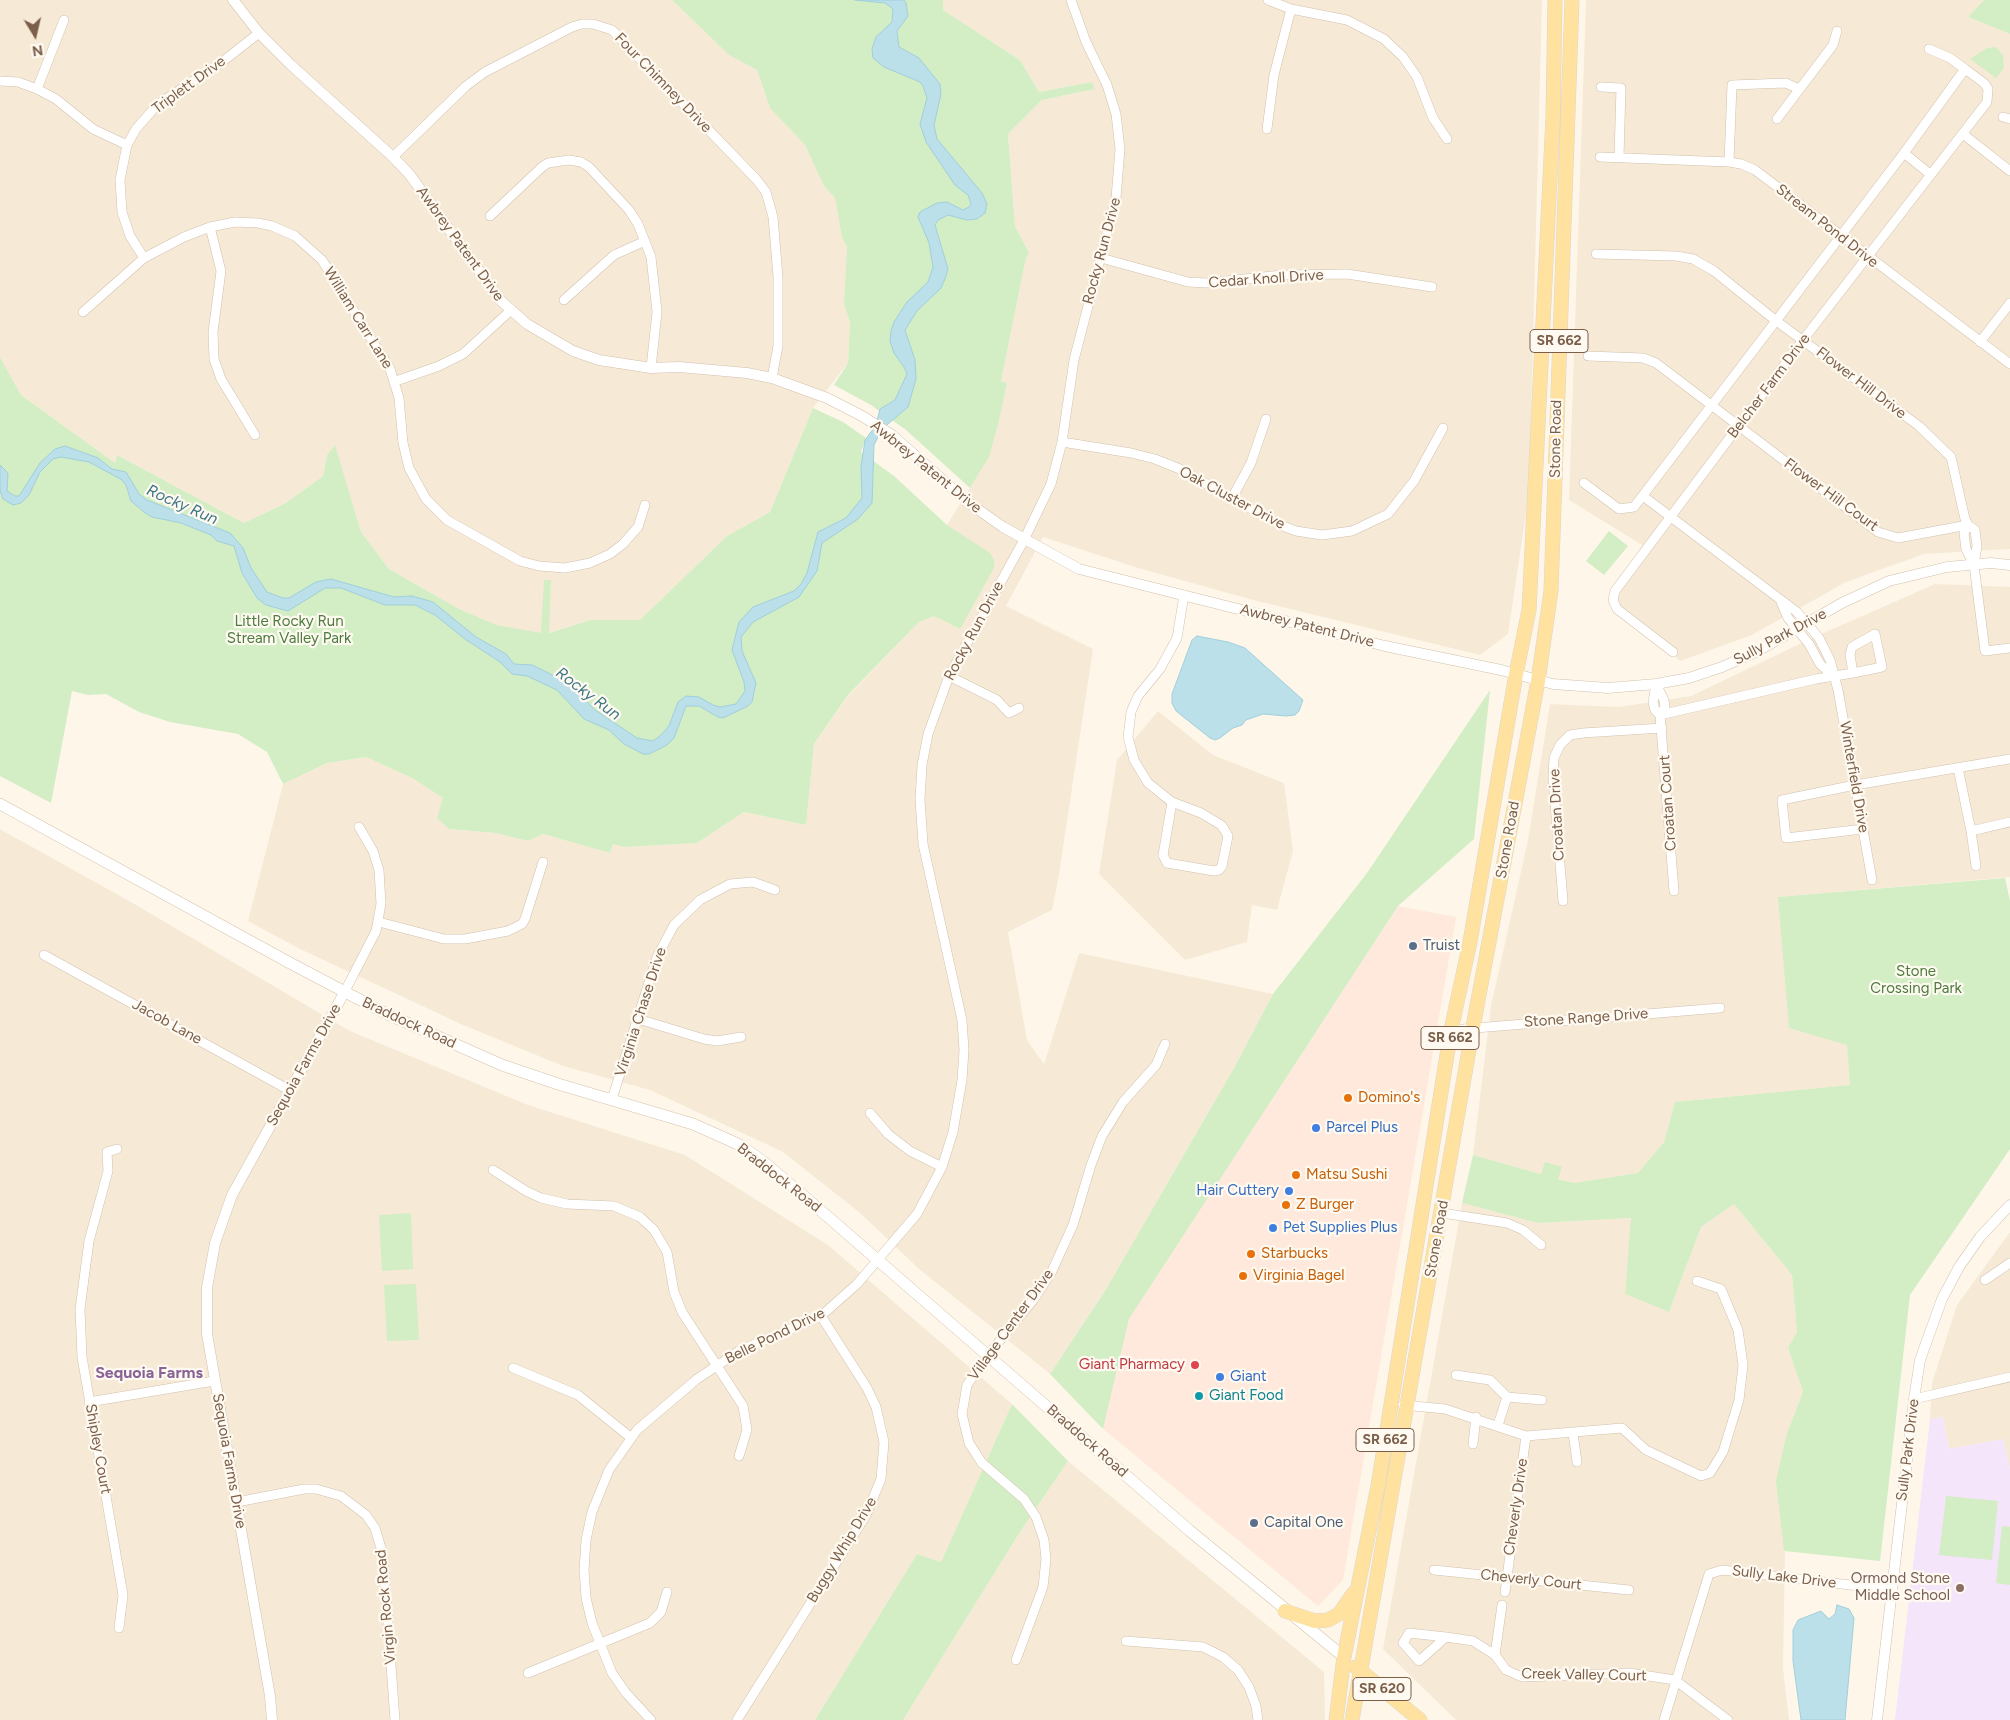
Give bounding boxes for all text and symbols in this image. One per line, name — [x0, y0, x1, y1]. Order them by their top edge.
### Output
north arrow — [10, 10, 60, 60]
street label: Four Chimney Drive — [611, 29, 715, 137]
text: N — [31, 41, 44, 60]
street label: Triplett Drive — [149, 52, 229, 118]
street label: Stream Pond Drive — [1772, 180, 1882, 272]
street label: Awbrey Patent Drive — [412, 183, 508, 305]
street label: Rocky Run Drive — [1079, 196, 1125, 306]
street label: William Carr Lane — [320, 264, 396, 372]
street label: Cedar Knoll Drive — [1208, 266, 1324, 292]
road number: SR 662 — [1530, 330, 1588, 352]
street label: Belcher Farm Drive — [1724, 330, 1814, 442]
street label: Flower Hill Drive — [1812, 343, 1910, 423]
street label: Stone Road — [1546, 400, 1566, 478]
street label: Awbrey Patent Drive — [867, 417, 985, 517]
street label: Flower Hill Court — [1780, 455, 1882, 535]
street label: Oak Cluster Drive — [1176, 463, 1288, 533]
water label: Rocky Run — [143, 481, 221, 529]
street label: Rocky Run Drive — [940, 578, 1008, 684]
street label: Awbrey Patent Drive — [1238, 601, 1376, 651]
street label: Sully Park Drive — [1730, 605, 1830, 669]
park label: Little Rocky Run Stream Valley Park — [227, 613, 351, 648]
water label: Rocky Run — [552, 663, 624, 725]
street label: Winterfield Drive — [1835, 720, 1873, 834]
street label: Croatan Court — [1656, 754, 1680, 852]
street label: Croatan Drive — [1546, 768, 1568, 862]
street label: Stone Road — [1492, 800, 1524, 880]
place label: Truist — [1423, 937, 1460, 955]
marker: Truist — [1407, 940, 1419, 952]
street label: Virginia Chase Drive — [612, 945, 670, 1079]
park label: Stone Crossing Park — [1870, 963, 1962, 998]
street label: Braddock Road — [359, 993, 459, 1053]
street label: Jacob Lane — [129, 996, 205, 1048]
street label: Sequoia Farms Drive — [263, 1001, 345, 1129]
street label: Stone Range Drive — [1523, 1005, 1649, 1031]
road number: SR 662 — [1421, 1026, 1479, 1050]
place label: Domino's — [1358, 1089, 1420, 1107]
marker: Domino's — [1342, 1092, 1354, 1104]
place label: Parcel Plus — [1326, 1119, 1398, 1137]
marker: Parcel Plus — [1310, 1122, 1322, 1134]
street label: Braddock Road — [733, 1140, 825, 1216]
place label: Matsu Sushi — [1306, 1166, 1387, 1184]
marker: Matsu Sushi — [1290, 1169, 1302, 1181]
place label: Hair Cuttery — [1196, 1182, 1279, 1200]
marker: Hair Cuttery — [1283, 1185, 1295, 1197]
place label: Z Burger — [1296, 1196, 1354, 1214]
marker: Z Burger — [1280, 1199, 1292, 1211]
street label: Stone Road — [1421, 1199, 1453, 1279]
place label: Pet Supplies Plus — [1283, 1219, 1397, 1237]
marker: Pet Supplies Plus — [1267, 1222, 1279, 1234]
place label: Starbucks — [1261, 1245, 1328, 1263]
marker: Starbucks — [1245, 1248, 1257, 1260]
street label: Village Center Drive — [964, 1266, 1058, 1384]
place label: Virginia Bagel — [1253, 1267, 1345, 1285]
marker: Virginia Bagel — [1237, 1270, 1249, 1282]
street label: Belle Pond Drive — [722, 1304, 828, 1368]
place label: Giant Pharmacy — [1079, 1356, 1185, 1374]
marker: Giant Pharmacy — [1189, 1359, 1201, 1371]
district label: Sequoia Farms — [95, 1363, 203, 1383]
place label: Giant — [1230, 1368, 1267, 1386]
marker: Giant — [1214, 1371, 1226, 1383]
place label: Giant Food — [1209, 1387, 1284, 1405]
marker: Giant Food — [1193, 1390, 1205, 1402]
street label: Sequoia Farms Drive — [208, 1392, 250, 1530]
street label: Sully Park Drive — [1893, 1398, 1923, 1502]
street label: Braddock Road — [1043, 1401, 1131, 1481]
street label: Shipley Court — [81, 1402, 115, 1496]
road number: SR 662 — [1356, 1428, 1414, 1452]
street label: Cheverly Drive — [1500, 1457, 1532, 1557]
street label: Buggy Whip Drive — [803, 1494, 881, 1606]
place label: Capital One — [1264, 1514, 1343, 1532]
marker: Capital One — [1248, 1517, 1260, 1529]
street label: Virgin Rock Road — [372, 1549, 400, 1665]
street label: Sully Lake Drive — [1731, 1562, 1837, 1592]
street label: Cheverly Court — [1480, 1566, 1582, 1594]
place label: Ormond Stone Middle School — [1851, 1570, 1950, 1605]
marker: Ormond Stone Middle School — [1954, 1582, 1966, 1594]
street label: Creek Valley Court — [1521, 1665, 1647, 1685]
road number: SR 620 — [1353, 1678, 1411, 1700]

